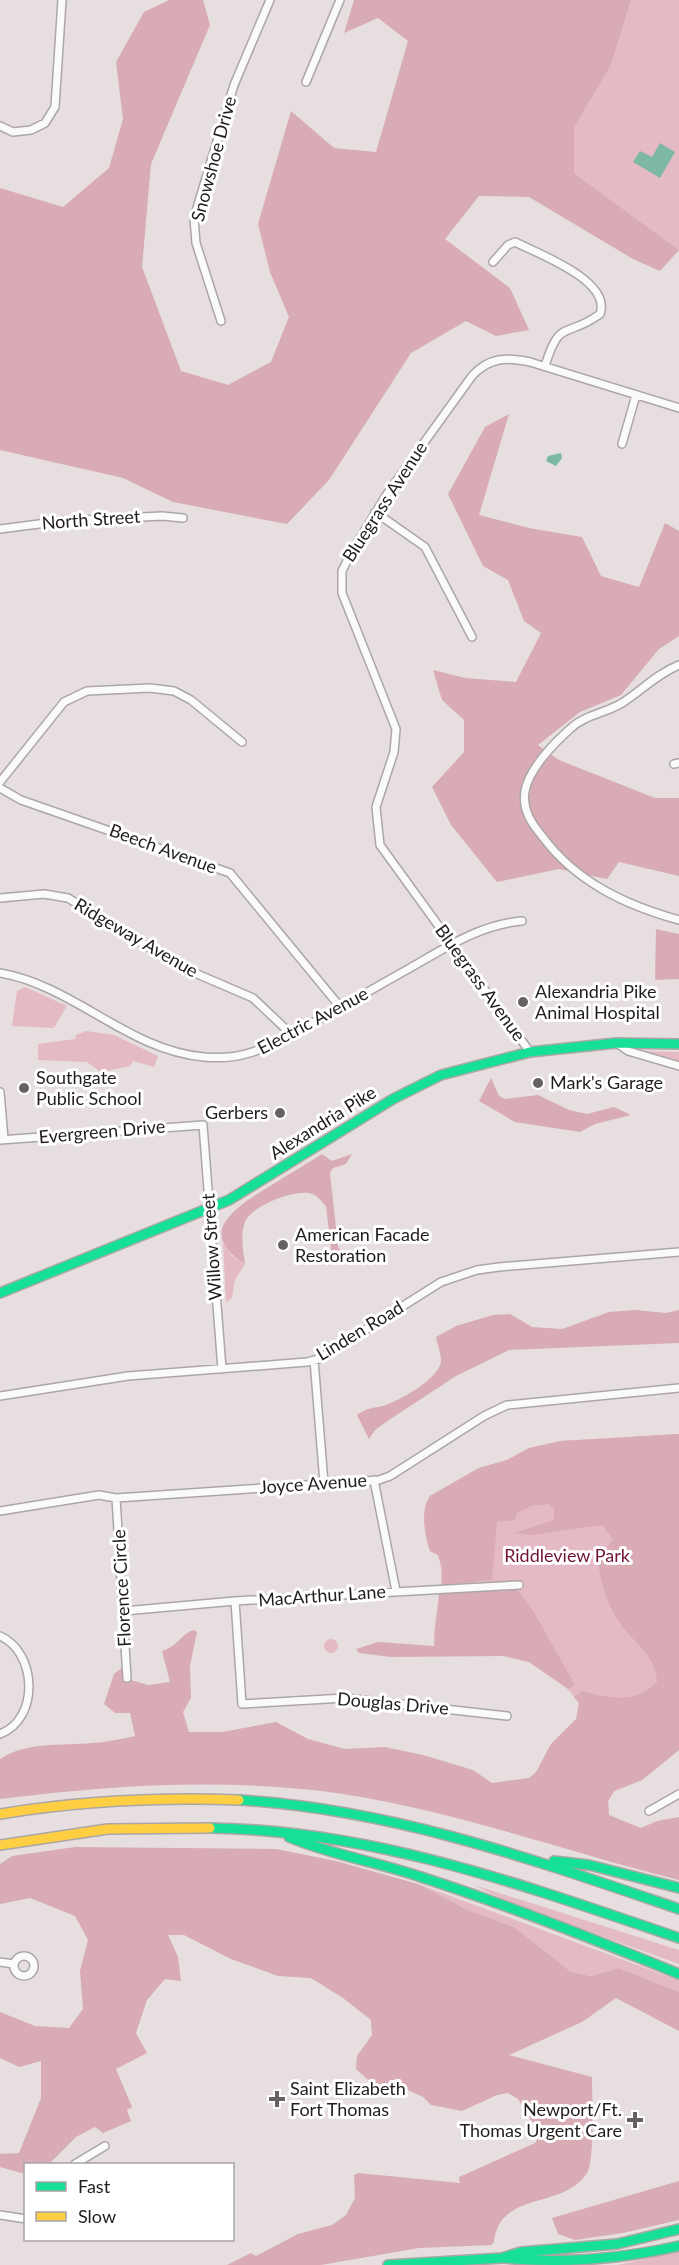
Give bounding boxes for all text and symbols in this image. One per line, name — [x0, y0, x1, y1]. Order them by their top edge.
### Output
street label: Snowshoe Drive — [186, 94, 240, 224]
street label: Bluegrass Avenue — [337, 437, 431, 566]
street label: North Street — [41, 505, 141, 533]
street label: Beech Avenue — [107, 818, 220, 878]
street label: Ridgeway Avenue — [71, 893, 202, 982]
street label: Bluegrass Avenue — [431, 920, 531, 1045]
place label: Alexandria Pike Animal Hospital — [535, 980, 660, 1023]
street label: Electric Avenue — [253, 982, 372, 1059]
marker: Alexandria Pike Animal Hospital — [516, 995, 530, 1009]
place label: Southgate Public School — [36, 1066, 142, 1109]
place label: Mark's Garage — [550, 1071, 663, 1093]
marker: Mark's Garage — [531, 1076, 545, 1090]
marker: Southgate Public School — [17, 1081, 31, 1095]
street label: Alexandria Pike — [265, 1081, 380, 1164]
place label: Gerbers — [205, 1101, 268, 1123]
marker: Gerbers — [273, 1106, 287, 1120]
street label: Evergreen Drive — [38, 1115, 166, 1147]
street label: Willow Street — [196, 1192, 226, 1301]
place label: American Facade Restoration — [295, 1223, 430, 1266]
marker: American Facade Restoration — [276, 1238, 290, 1252]
street label: Linden Road — [312, 1296, 407, 1365]
street label: Joyce Avenue — [258, 1468, 367, 1498]
street label: Florence Circle — [107, 1529, 135, 1647]
park label: Riddleview Park — [504, 1544, 631, 1566]
street label: MacArthur Lane — [257, 1580, 386, 1610]
street label: Douglas Drive — [336, 1687, 450, 1719]
place label: Saint Elizabeth Fort Thomas — [290, 2077, 406, 2120]
marker: Saint Elizabeth Fort Thomas — [268, 2090, 286, 2108]
place label: Newport/Ft. Thomas Urgent Care — [459, 2098, 622, 2141]
marker: Newport/Ft. Thomas Urgent Care — [626, 2111, 644, 2129]
legend — [24, 2163, 234, 2241]
text: Fast — [78, 2175, 111, 2197]
text: Slow — [78, 2205, 116, 2227]

